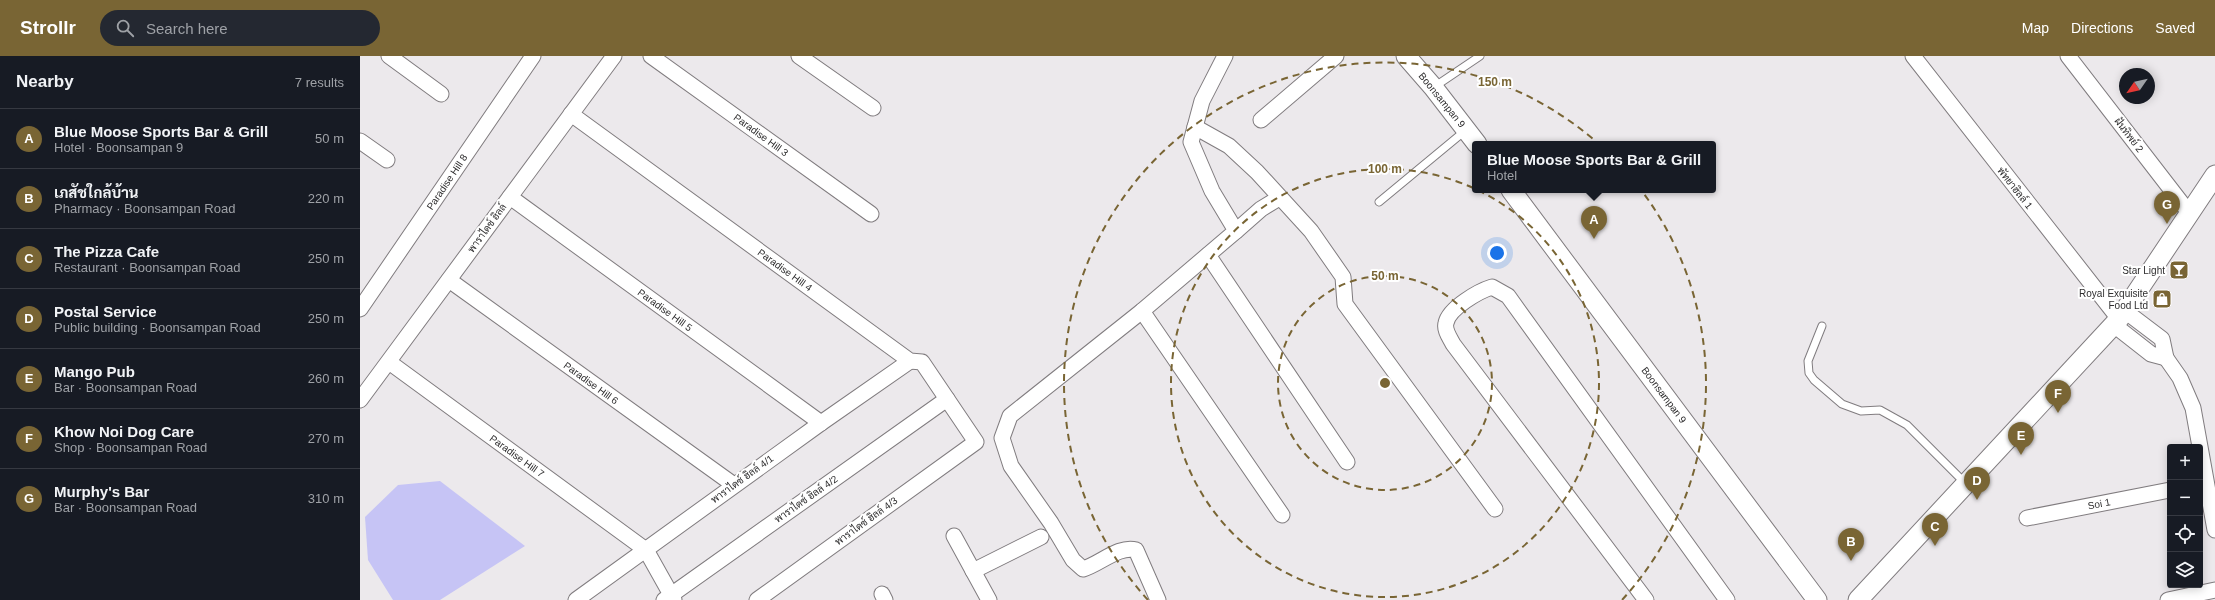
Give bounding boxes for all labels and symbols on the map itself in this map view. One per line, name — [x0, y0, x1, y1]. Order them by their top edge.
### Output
north arrow — [2119, 68, 2155, 104]
street label: Boonsampan 9 — [1417, 70, 1468, 130]
text: 150 m — [1478, 75, 1512, 89]
street label: Paradise Hill 3 — [732, 112, 791, 159]
street label: ฝันทิพย์ 2 — [2112, 114, 2147, 155]
street label: Paradise Hill 8 — [424, 152, 470, 212]
text: 100 m — [1368, 162, 1402, 176]
street label: พัทยาฮิลล์ 1 — [1995, 164, 2037, 211]
pin: G — [2154, 191, 2180, 224]
street label: พาราไดซ์ ฮิลล์ — [464, 200, 509, 255]
pin: A — [1581, 206, 1607, 239]
your location — [1487, 243, 1507, 263]
street label: Paradise Hill 4 — [756, 247, 815, 294]
bar icon: Star Light — [2168, 259, 2190, 281]
place label: Star Light — [2122, 265, 2165, 276]
text: 50 m — [1371, 269, 1399, 283]
street label: Paradise Hill 5 — [636, 287, 695, 334]
place label: Royal Exquisite Food Ltd — [2079, 288, 2148, 311]
shop icon: Royal Exquisite Food Ltd — [2151, 288, 2173, 310]
street label: Paradise Hill 6 — [562, 360, 621, 407]
street label: Boonsampan 9 — [1639, 365, 1689, 426]
centre of rings — [1378, 376, 1392, 390]
pin: F — [2045, 380, 2071, 413]
pin: E — [2008, 422, 2034, 455]
street label: Paradise Hill 7 — [488, 433, 547, 480]
street label: พาราไดซ์ ฮิลล์ 4/1 — [707, 451, 776, 505]
pin: D — [1964, 467, 1990, 500]
street label: พาราไดซ์ ฮิลล์ 4/2 — [771, 471, 840, 525]
street label: พาราไดซ์ ฮิลล์ 4/3 — [831, 493, 900, 547]
street label: Soi 1 — [2087, 496, 2112, 512]
pin: C — [1922, 513, 1948, 546]
pin: B — [1838, 528, 1864, 561]

